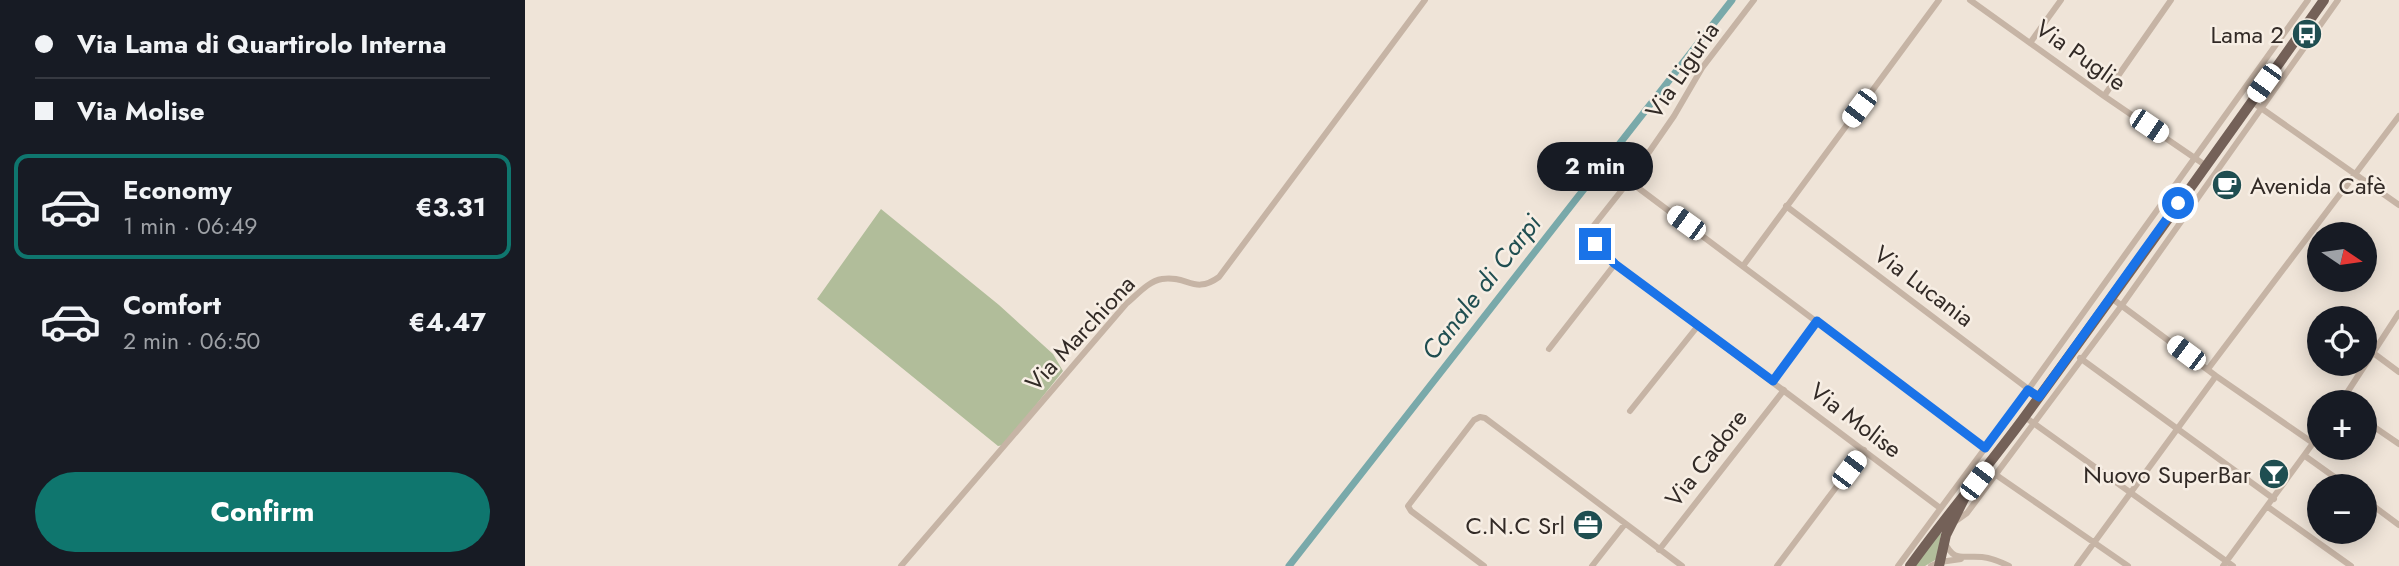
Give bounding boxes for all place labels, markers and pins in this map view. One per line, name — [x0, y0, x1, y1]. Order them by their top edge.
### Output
place label: Lama 2 — [2211, 17, 2284, 52]
bus stop icon: Lama 2 — [2290, 17, 2324, 51]
cafe icon: Avenida Cafè — [2210, 168, 2244, 202]
place label: Avenida Cafè — [2250, 168, 2386, 203]
place label: Nuovo SuperBar — [2083, 457, 2252, 492]
bar icon: Nuovo SuperBar — [2257, 457, 2291, 491]
place label: C.N.C Srl — [1465, 508, 1565, 543]
office icon: C.N.C Srl — [1571, 508, 1605, 542]

